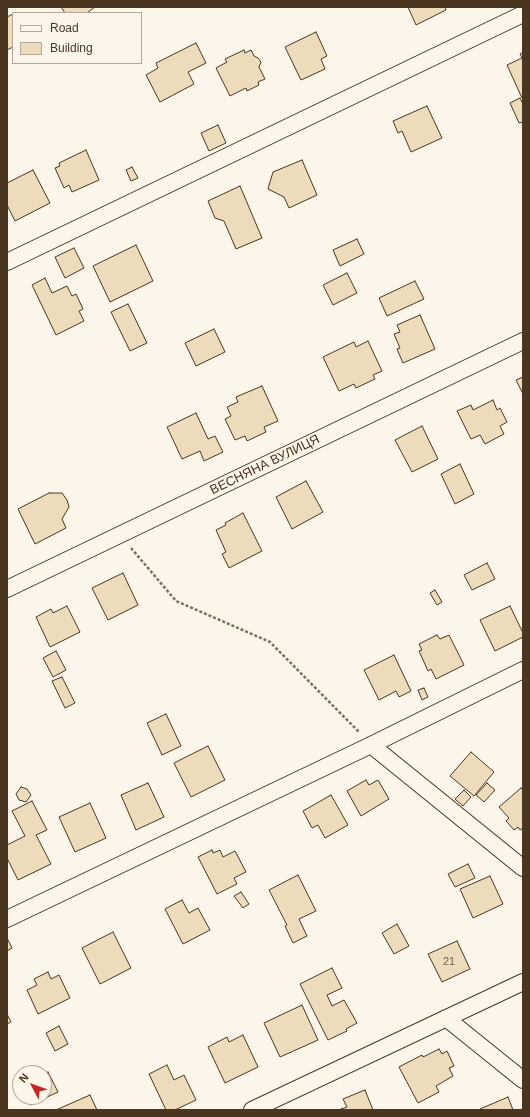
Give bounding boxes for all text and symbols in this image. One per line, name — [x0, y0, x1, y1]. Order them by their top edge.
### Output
legend — [12, 12, 142, 64]
text: Road — [50, 21, 79, 35]
text: Building — [50, 41, 93, 55]
street label: ВЕСНЯНА ВУЛИЦЯ — [208, 432, 322, 498]
house number: 21 — [443, 955, 455, 969]
north arrow — [12, 1065, 52, 1105]
text: N — [17, 1071, 31, 1085]

